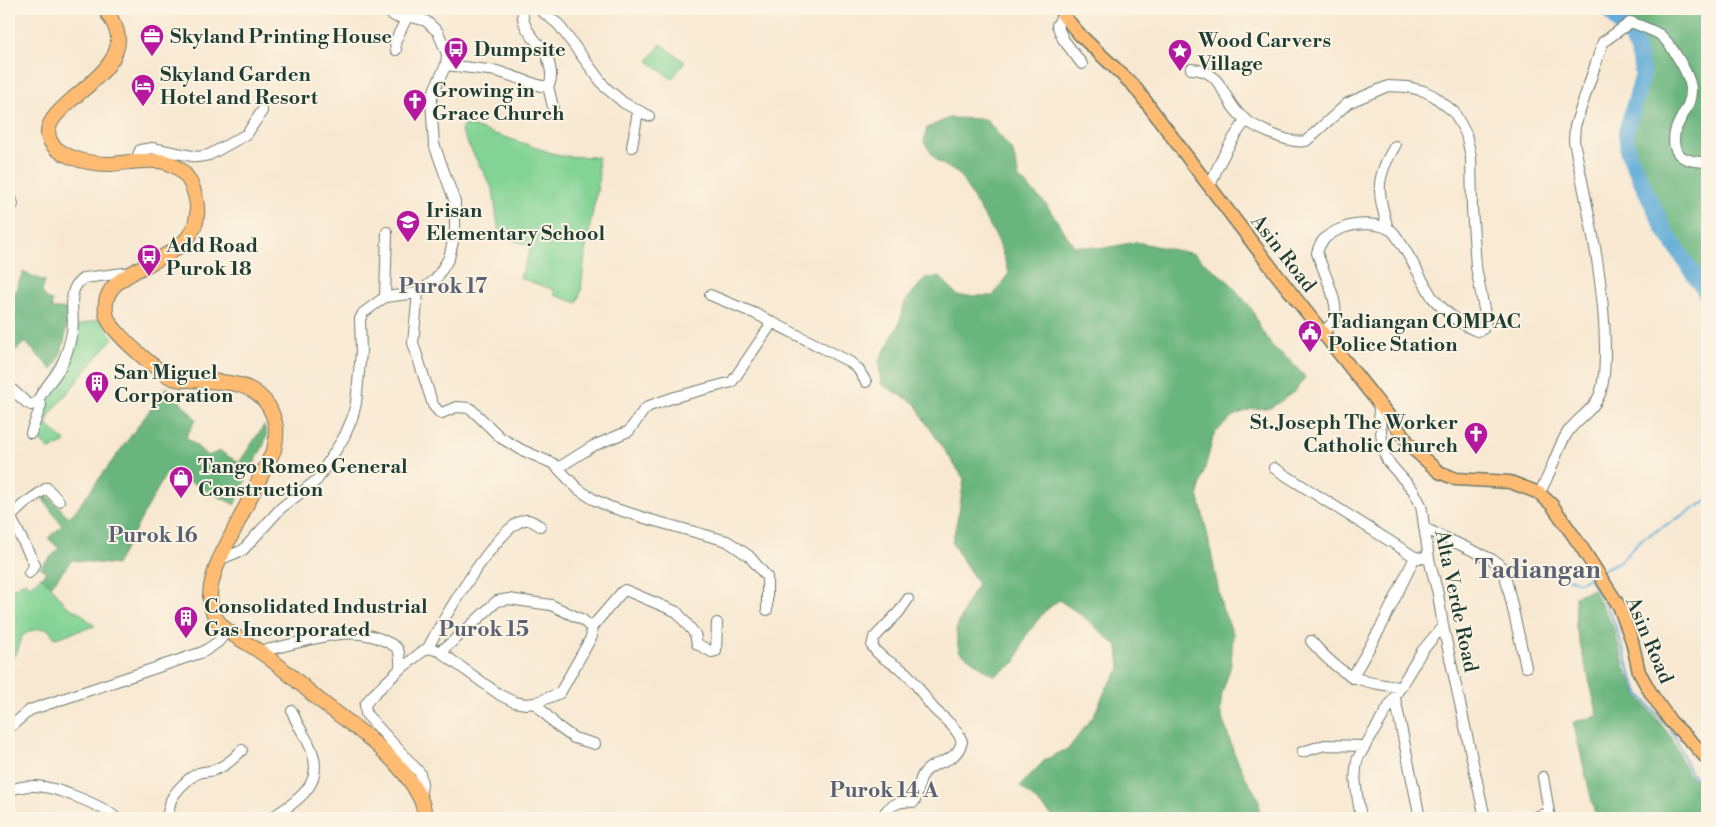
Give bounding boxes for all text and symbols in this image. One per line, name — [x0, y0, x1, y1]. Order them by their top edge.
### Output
office icon: Skyland Printing House — [139, 23, 165, 57]
place label: Skyland Printing House — [170, 25, 392, 50]
place label: Wood Carvers Village — [1197, 29, 1331, 77]
bus stop icon: Dumpsite — [443, 36, 469, 70]
place label: Dumpsite — [474, 38, 566, 63]
place icon: Wood Carvers Village — [1167, 38, 1193, 72]
place label: Skyland Garden Hotel and Resort — [160, 63, 319, 111]
hotel icon: Skyland Garden Hotel and Resort — [130, 73, 156, 107]
place label: Growing in Grace Church — [432, 79, 565, 127]
church icon: Growing in Grace Church — [402, 88, 428, 122]
place label: Irisan Elementary School — [426, 199, 605, 247]
school or university icon: Irisan Elementary School — [395, 209, 421, 243]
street label: Asin Road — [1244, 209, 1321, 298]
place label: Add Road Purok 18 — [165, 234, 259, 282]
bus stop icon: Add Road Purok 18 — [136, 243, 162, 277]
district label: Purok 17 — [399, 274, 488, 300]
place label: Tadiangan COMPAC Police Station — [1328, 310, 1521, 358]
public building icon: Tadiangan COMPAC Police Station — [1297, 319, 1323, 353]
place label: San Miguel Corporation — [114, 361, 234, 409]
building icon: San Miguel Corporation — [84, 370, 110, 404]
place label: St. Joseph The Worker Catholic Church — [1250, 411, 1459, 459]
church icon: St. Joseph The Worker Catholic Church — [1463, 421, 1489, 455]
place label: Tango Romeo General Construction — [198, 455, 408, 503]
shop icon: Tango Romeo General Construction — [168, 465, 194, 499]
district label: Purok 16 — [108, 523, 198, 549]
street label: Alta Verde Road — [1428, 527, 1483, 675]
district label: Tadiangan — [1475, 555, 1602, 586]
street label: Asin Road — [1619, 593, 1678, 688]
place label: Consolidated Industrial Gas Incorporated — [204, 595, 428, 643]
building icon: Consolidated Industrial Gas Incorporated — [173, 605, 199, 639]
district label: Purok 15 — [439, 617, 529, 643]
district label: Purok 14 A — [830, 778, 939, 804]

